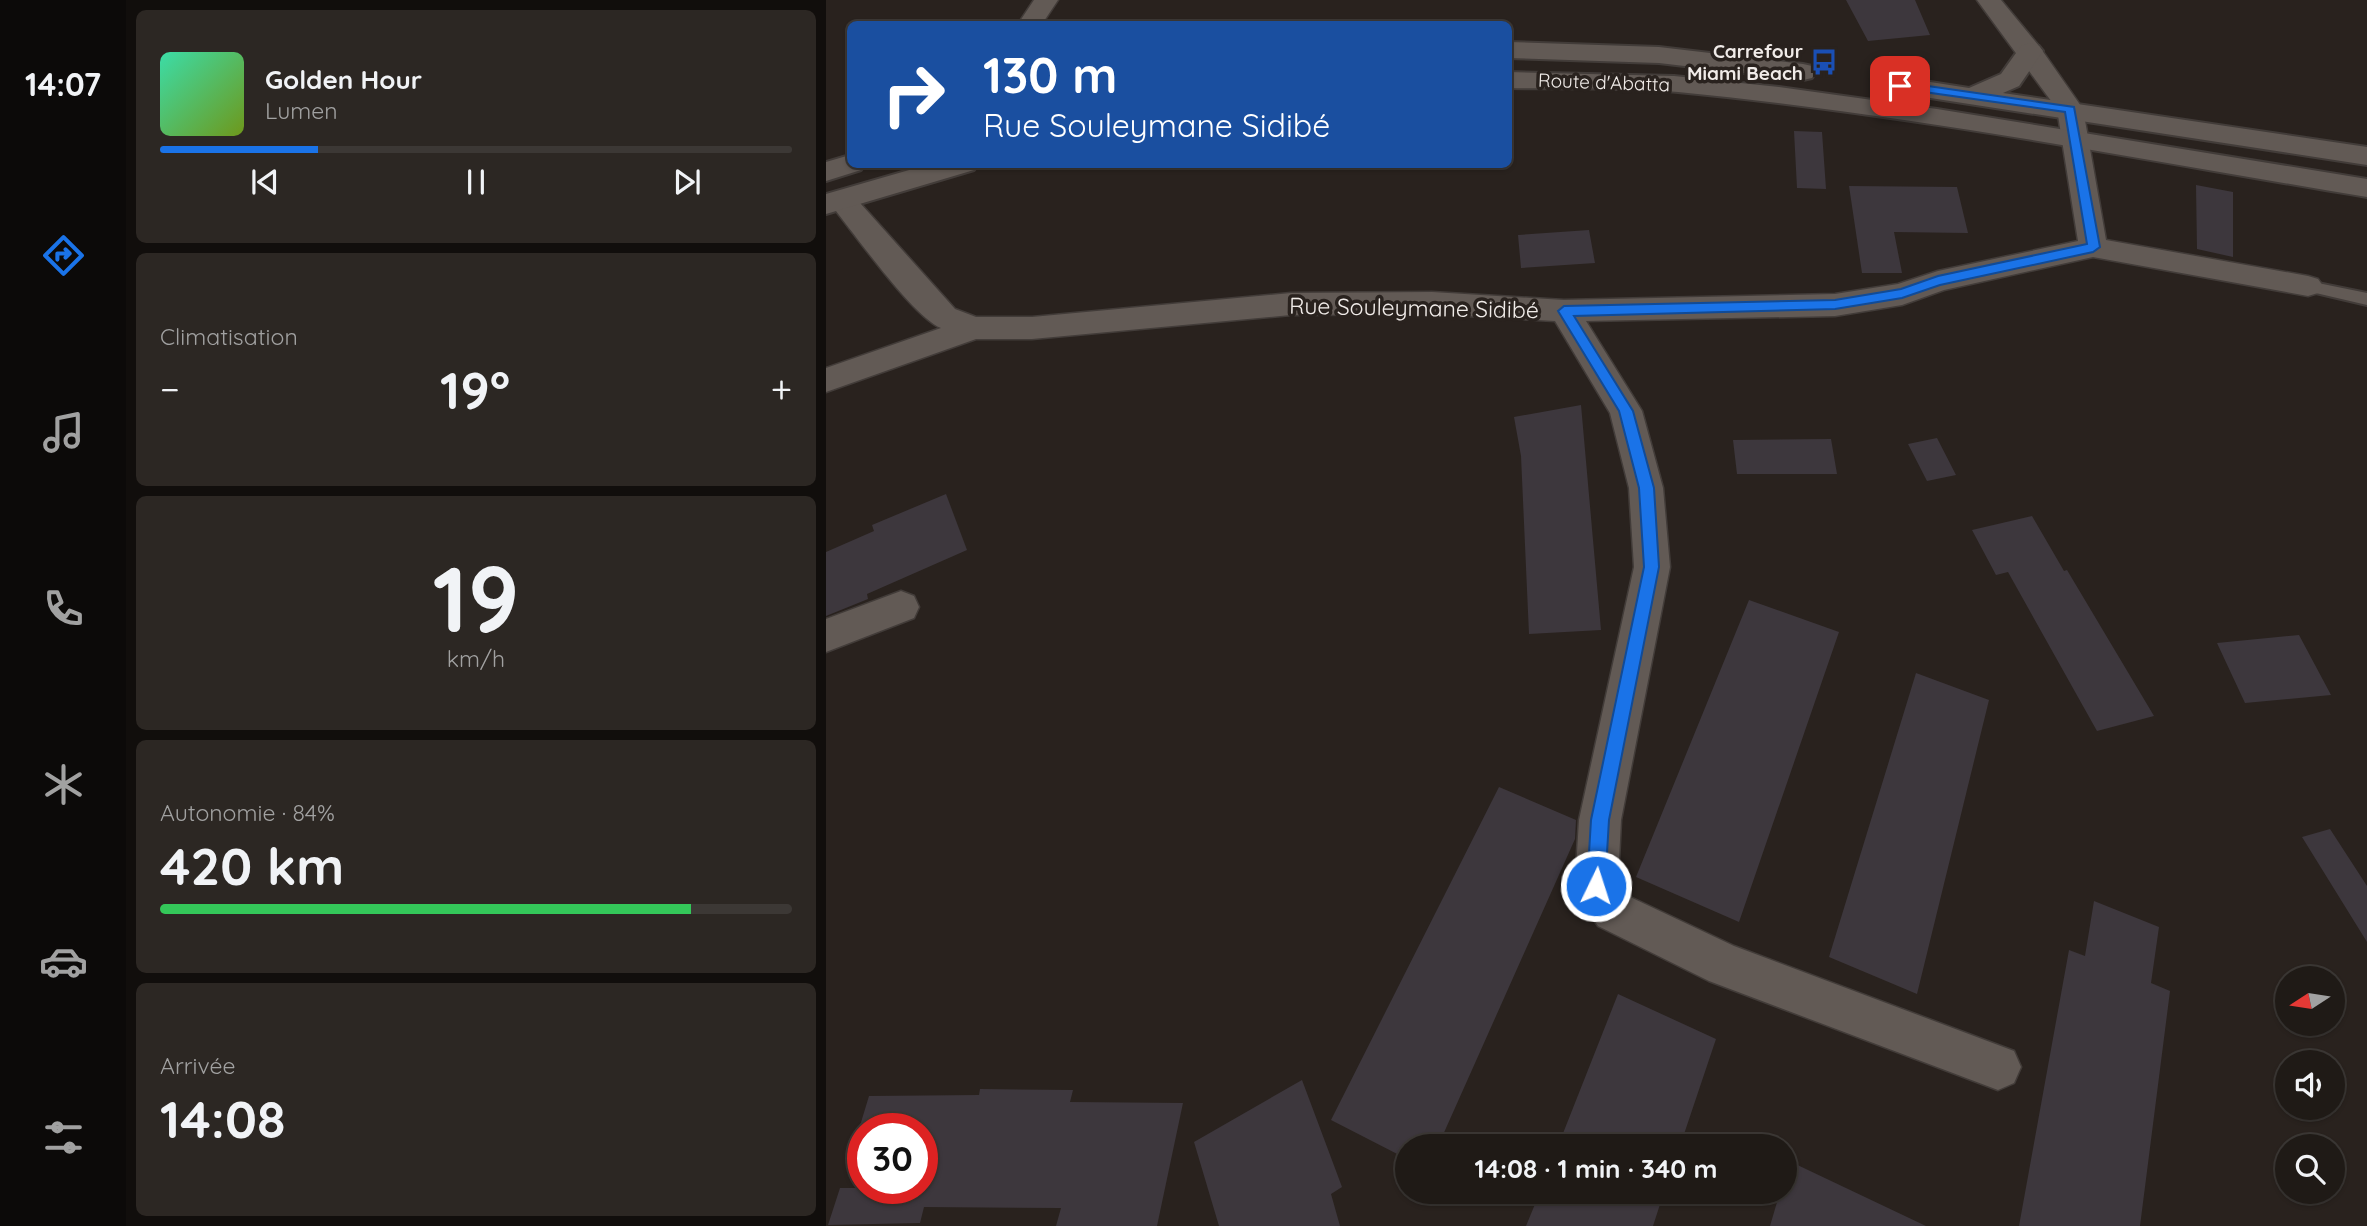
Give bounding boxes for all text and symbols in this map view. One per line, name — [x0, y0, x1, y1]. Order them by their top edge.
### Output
place label: Carrefour Miami Beach — [1687, 39, 1803, 85]
text: 130 m — [983, 44, 1117, 105]
bus stop icon: Carrefour Miami Beach — [1809, 47, 1839, 77]
icon: right — [868, 49, 959, 140]
pin — [1870, 56, 1930, 116]
text: Golden Hour — [265, 63, 422, 96]
text: 14:07 — [25, 64, 101, 104]
icon: arrive — [1881, 67, 1919, 105]
street label: Route d'Abatta — [1538, 68, 1670, 96]
text: Lumen — [265, 96, 338, 125]
text: Rue Souleymane Sidibé — [983, 105, 1330, 145]
icon: previous — [246, 163, 284, 201]
icon: pause — [457, 163, 495, 201]
icon: next — [668, 163, 706, 201]
icon: directions — [39, 231, 88, 280]
street label: Rue Souleymane Sidibé — [1289, 291, 1539, 324]
text: Climatisation — [160, 322, 298, 351]
text: 19° — [440, 357, 510, 422]
text: − — [160, 365, 180, 413]
text: + — [771, 365, 792, 413]
icon: music — [39, 408, 88, 457]
text: 19 — [432, 541, 520, 655]
icon: phone — [39, 584, 88, 633]
text: km/h — [447, 644, 505, 673]
icon: climate — [39, 760, 88, 809]
text: Autonomie · 84% — [160, 798, 335, 827]
text: 420 km — [160, 833, 344, 898]
position arrow — [1559, 849, 1633, 923]
icon: car — [39, 937, 88, 986]
north arrow — [2275, 966, 2345, 1036]
map controls — [2275, 966, 2345, 1204]
button: sound — [2275, 1050, 2345, 1120]
text: Arrivée — [160, 1051, 236, 1080]
text: 14:08 — [160, 1086, 285, 1151]
icon: filters — [39, 1113, 88, 1162]
speed limit sign: 30 — [847, 1113, 938, 1204]
button: search — [2275, 1134, 2345, 1204]
text: 14:08 · 1 min · 340 m — [1475, 1152, 1717, 1185]

